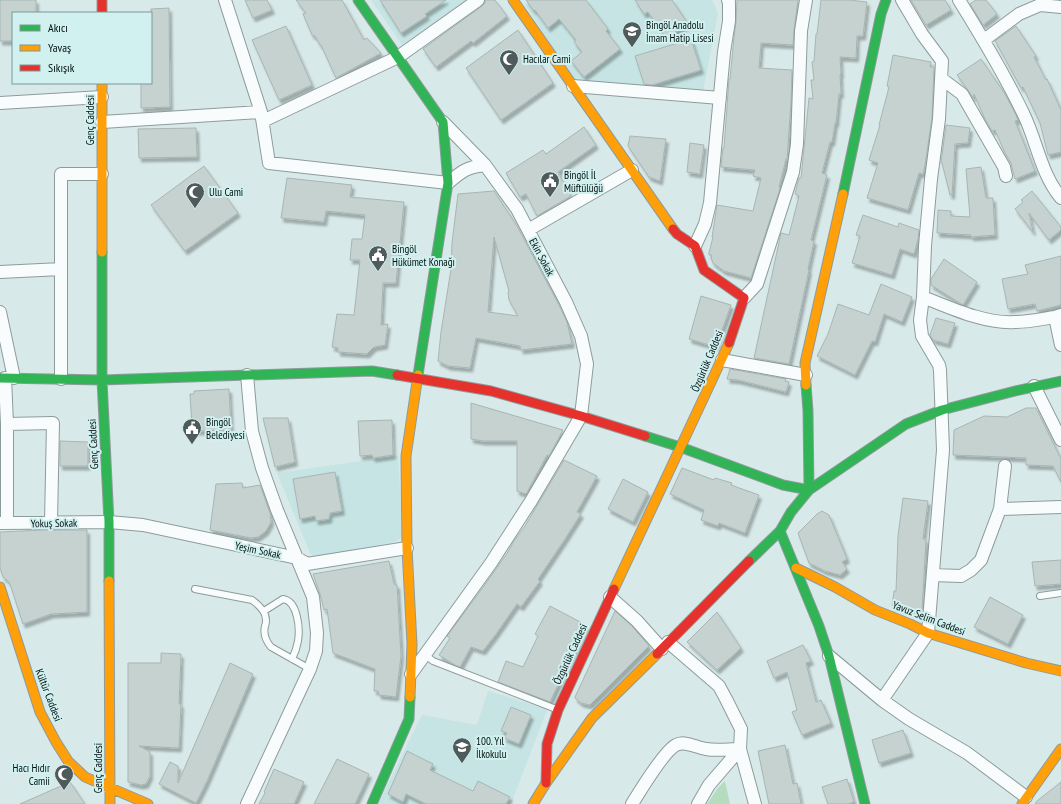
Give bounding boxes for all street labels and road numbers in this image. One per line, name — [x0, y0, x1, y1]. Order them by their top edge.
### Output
street label: Genç Caddesi — [83, 95, 97, 145]
street label: Ekin Sokak — [526, 236, 558, 279]
street label: Özgürlük Caddesi — [688, 328, 726, 394]
street label: Genç Caddesi — [85, 419, 101, 469]
street label: Yokuş Sokak — [31, 516, 78, 530]
street label: Yeşim Sokak — [234, 538, 283, 562]
street label: Yavuz Selim Caddesi — [891, 598, 967, 638]
street label: Özgürlük Caddesi — [550, 621, 590, 687]
street label: Kültür Caddesi — [33, 667, 65, 723]
street label: Genç Caddesi — [91, 743, 105, 793]

